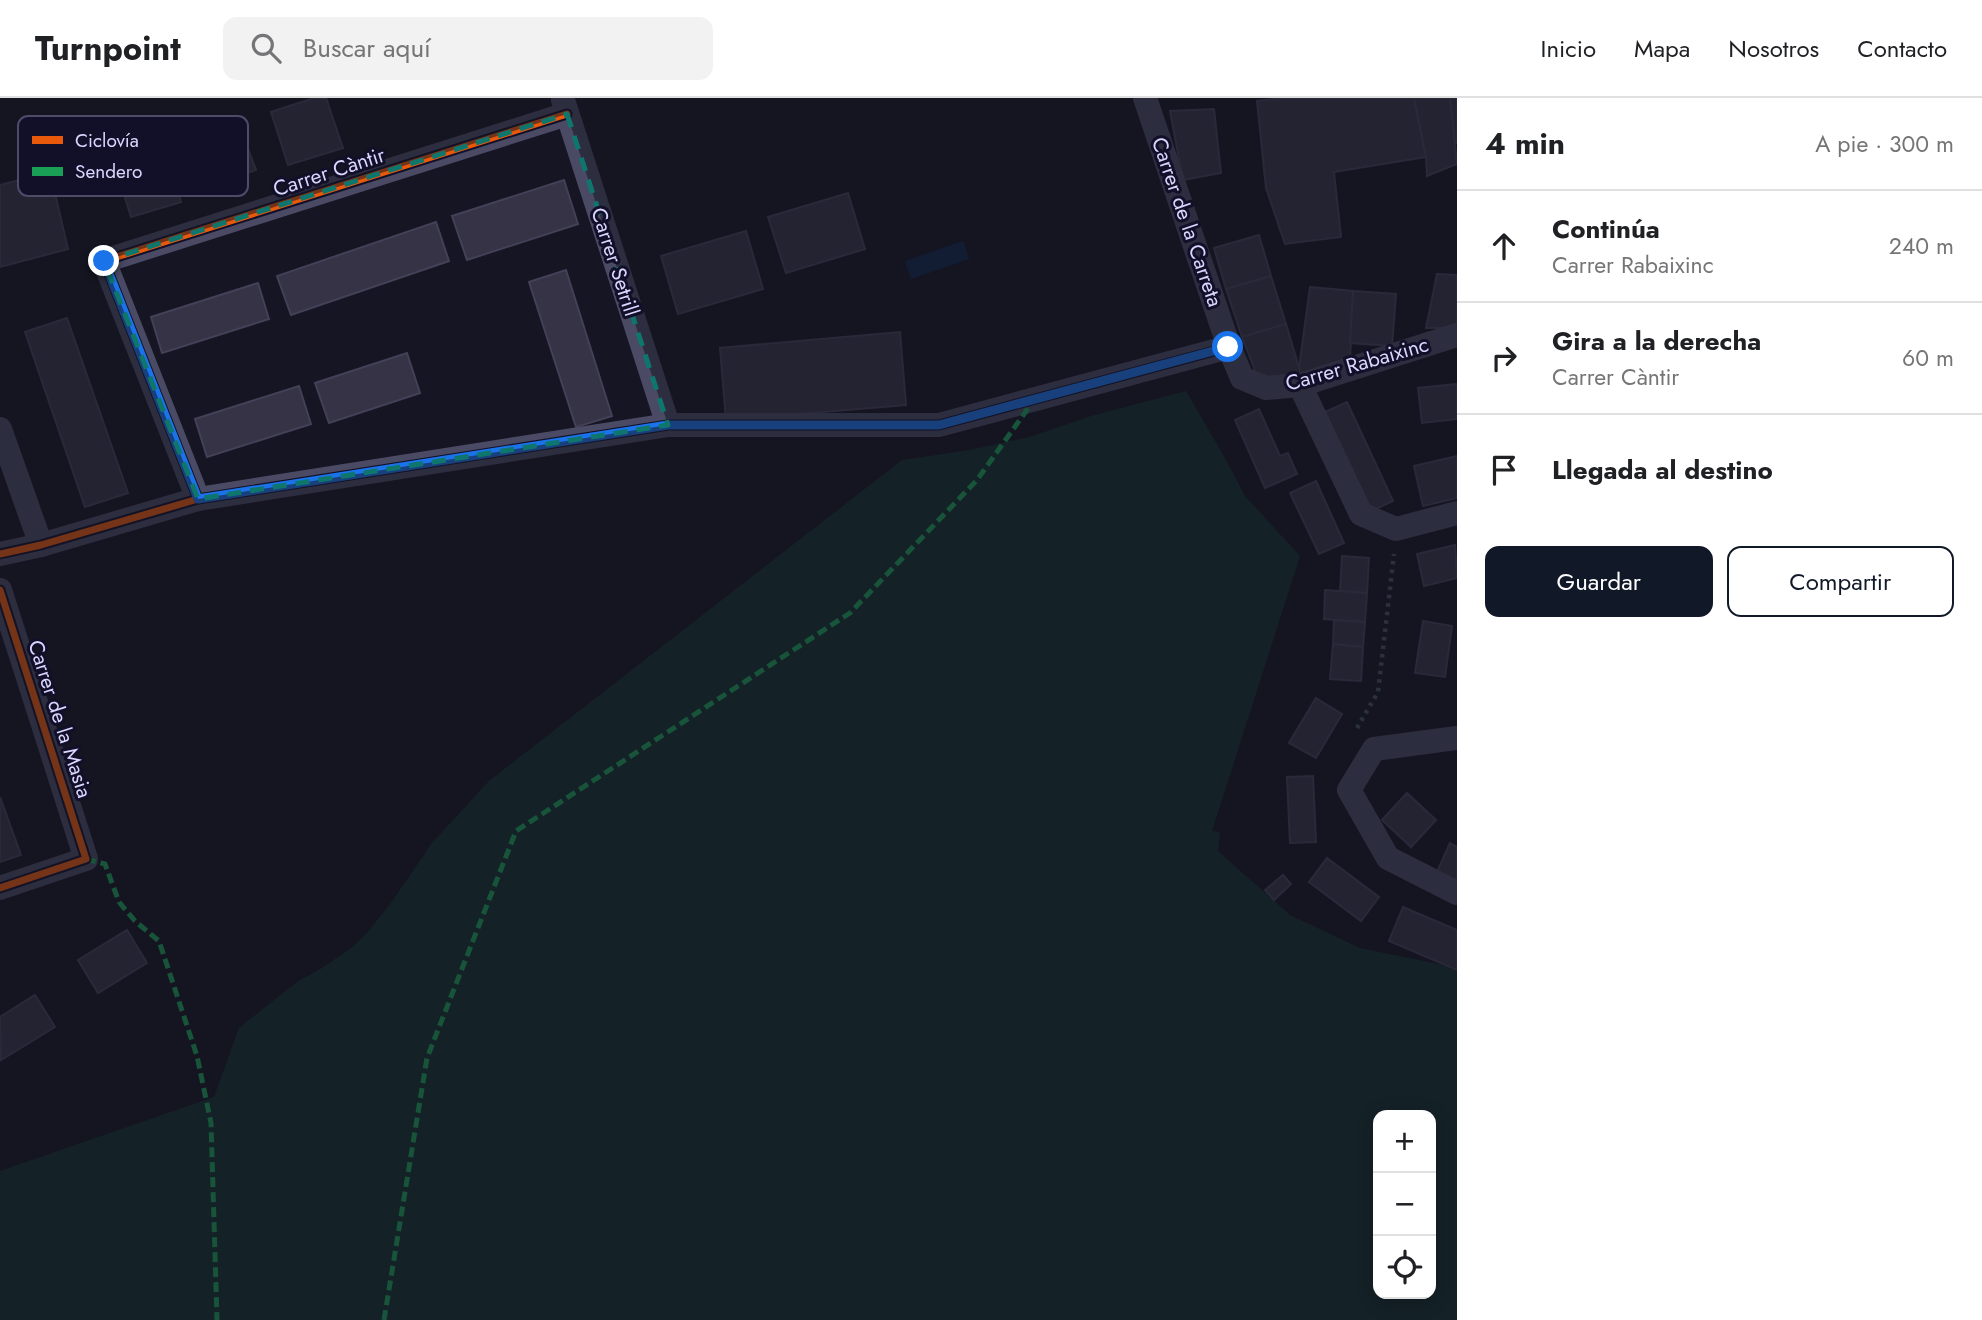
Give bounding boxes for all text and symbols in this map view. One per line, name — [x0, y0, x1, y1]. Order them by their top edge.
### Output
search box — [223, 17, 713, 80]
text: Turnpoint — [35, 25, 181, 72]
icon: search — [247, 29, 285, 67]
text: Buscar aquí — [303, 29, 431, 67]
text: Inicio — [1541, 31, 1596, 66]
text: Mapa — [1634, 31, 1690, 66]
text: Nosotros — [1728, 31, 1819, 66]
text: Contacto — [1857, 31, 1947, 66]
legend — [18, 116, 248, 196]
text: 4 min — [1485, 122, 1565, 165]
text: Ciclovía — [75, 127, 139, 154]
text: A pie · 300 m — [1815, 127, 1954, 161]
street label: Carrer de la Carreta — [1144, 133, 1230, 311]
street label: Carrer Càntir — [269, 140, 390, 204]
text: Sendero — [75, 158, 142, 185]
street label: Carrer Setrill — [583, 204, 647, 320]
text: Continúa — [1552, 210, 1660, 248]
icon: ahead — [1485, 227, 1523, 265]
text: 240 m — [1889, 229, 1954, 263]
route end — [88, 245, 119, 276]
text: Carrer Rabaixinc — [1552, 248, 1714, 282]
text: Gira a la derecha — [1552, 322, 1761, 360]
street label: Carrer Rabaixinc — [1282, 329, 1432, 399]
route start — [1212, 331, 1243, 362]
icon: right — [1485, 339, 1523, 377]
text: 60 m — [1902, 341, 1954, 375]
text: Carrer Càntir — [1552, 360, 1679, 394]
icon: arrive — [1485, 451, 1523, 489]
text: Llegada al destino — [1552, 451, 1773, 489]
button: Guardar — [1485, 546, 1713, 617]
button: Compartir — [1727, 546, 1954, 617]
street label: Carrer de la Masia — [20, 636, 100, 802]
map controls — [1373, 1110, 1436, 1299]
button: + — [1373, 1110, 1436, 1173]
button: − — [1373, 1173, 1436, 1236]
button: locate — [1373, 1236, 1436, 1299]

